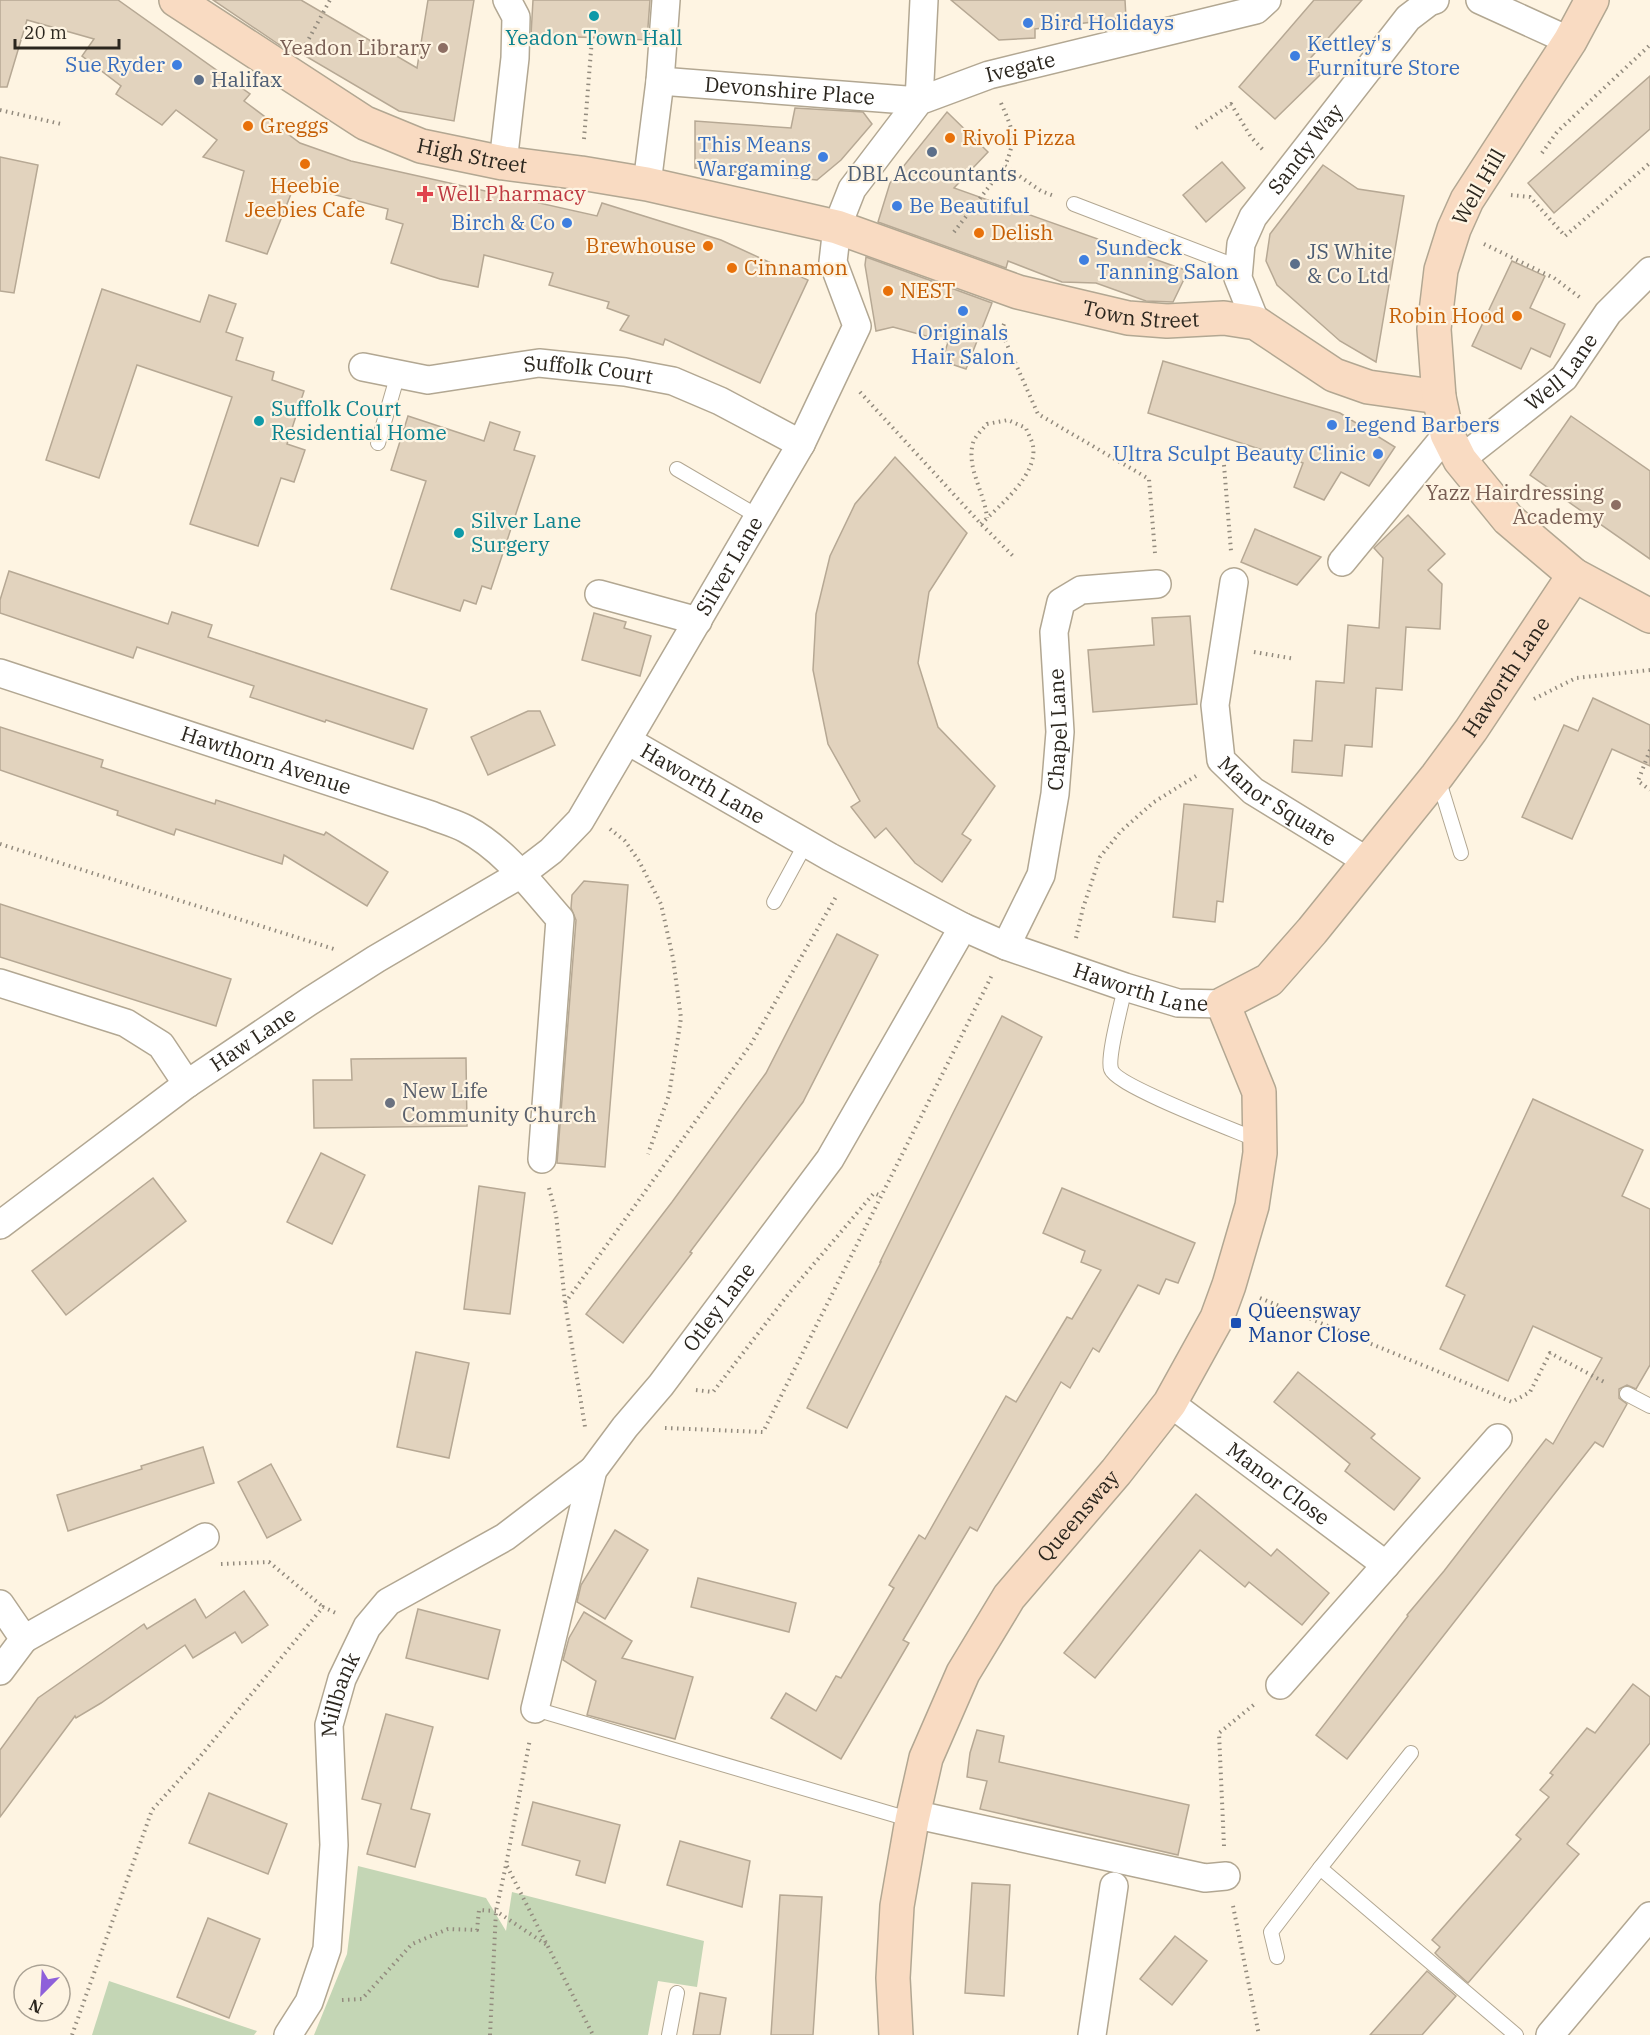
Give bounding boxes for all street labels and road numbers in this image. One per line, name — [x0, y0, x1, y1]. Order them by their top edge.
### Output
street label: Ivegate — [982, 44, 1058, 88]
street label: Devonshire Place — [704, 69, 876, 111]
street label: Sandy Way — [1261, 97, 1350, 200]
street label: High Street — [415, 131, 529, 179]
street label: Well Hill — [1445, 143, 1511, 230]
street label: Town Street — [1080, 293, 1200, 334]
street label: Well Lane — [1519, 327, 1603, 417]
street label: Suffolk Court — [521, 348, 655, 390]
street label: Silver Lane — [689, 511, 769, 620]
street label: Haworth Lane — [1455, 611, 1556, 742]
street label: Chapel Lane — [1040, 668, 1073, 792]
street label: Hawthorn Avenue — [177, 719, 355, 801]
street label: Haworth Lane — [636, 736, 771, 830]
street label: Manor Square — [1212, 750, 1342, 852]
street label: Haworth Lane — [1070, 955, 1209, 1017]
street label: Haw Lane — [204, 1000, 301, 1077]
street label: Otley Lane — [676, 1256, 761, 1357]
street label: Manor Close — [1221, 1435, 1336, 1531]
street label: Queensway — [1030, 1463, 1125, 1567]
street label: Millbank — [314, 1647, 366, 1738]

